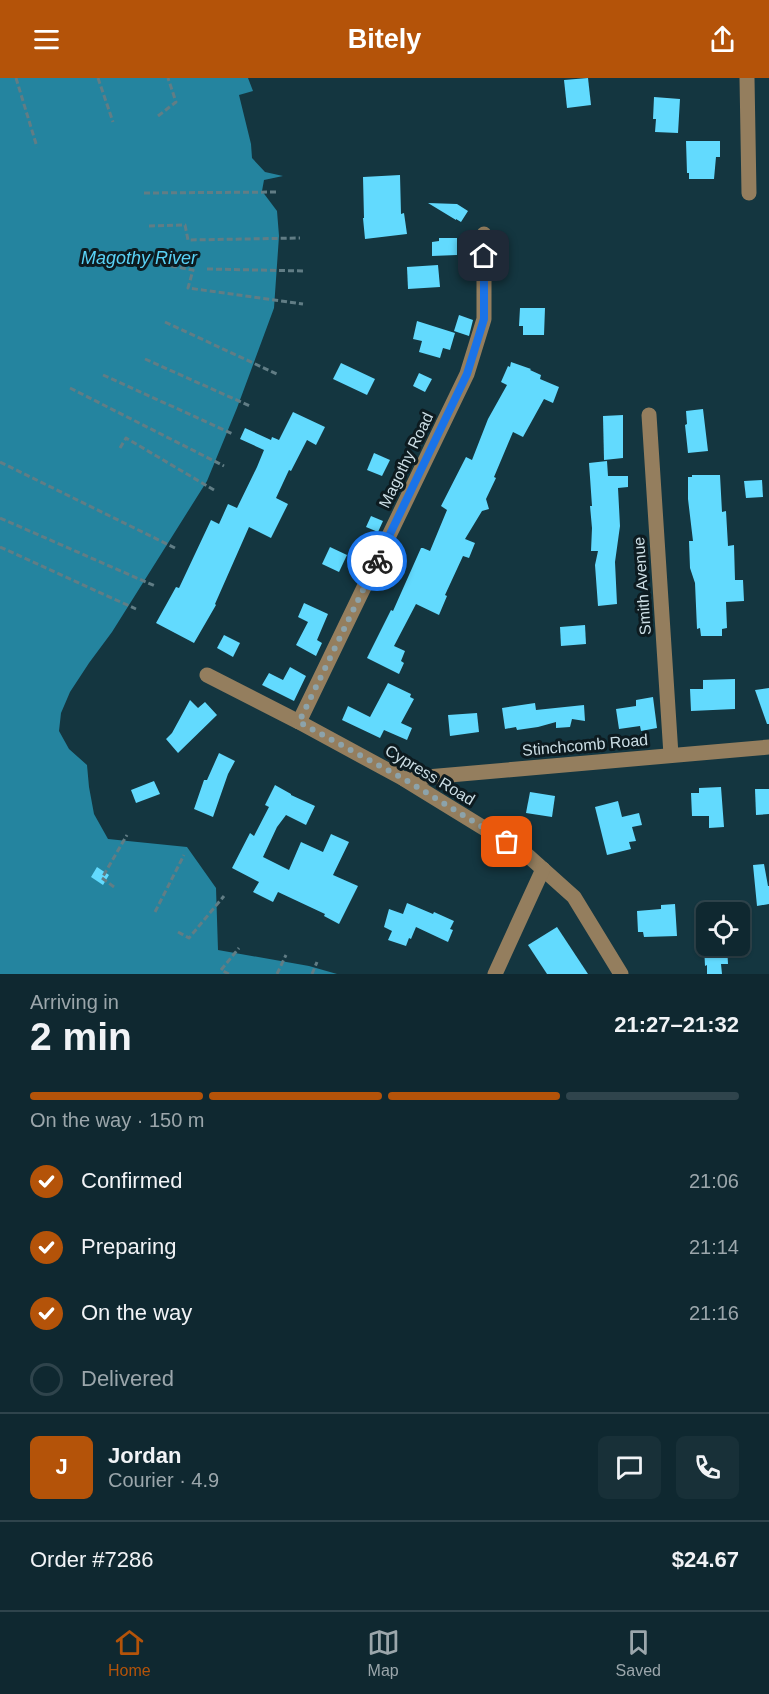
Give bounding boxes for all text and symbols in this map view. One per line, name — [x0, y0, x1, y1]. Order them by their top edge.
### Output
icon: menu — [30, 23, 63, 56]
icon: share — [706, 23, 739, 56]
text: Bitely — [348, 24, 421, 54]
pin — [458, 230, 509, 281]
icon: home — [467, 239, 500, 272]
water label: Magothy River — [81, 248, 198, 268]
street label: Magothy Road — [376, 410, 436, 510]
courier — [347, 531, 407, 591]
street label: Smith Avenue — [630, 536, 654, 636]
icon: bike — [361, 545, 394, 578]
street label: Stinchcomb Road — [521, 731, 649, 759]
street label: Cypress Road — [382, 742, 478, 808]
pin — [481, 816, 532, 867]
icon: bag — [490, 825, 523, 858]
map controls — [696, 902, 750, 956]
button: locate — [696, 902, 750, 956]
text: Arriving in — [30, 991, 119, 1013]
text: 21:27–21:32 — [614, 1012, 739, 1037]
text: 2 min — [30, 1015, 132, 1058]
text: On the way · 150 m — [30, 1109, 205, 1131]
icon: check — [30, 1165, 63, 1198]
text: Confirmed — [81, 1168, 182, 1193]
text: 21:06 — [689, 1170, 739, 1192]
icon: check — [30, 1231, 63, 1264]
text: Preparing — [81, 1234, 176, 1259]
text: 21:14 — [689, 1236, 739, 1258]
icon: check — [30, 1297, 63, 1330]
text: On the way — [81, 1300, 192, 1325]
text: 21:16 — [689, 1302, 739, 1324]
text: Delivered — [81, 1366, 174, 1391]
button: chat — [598, 1436, 661, 1499]
button: phone — [676, 1436, 739, 1499]
text: Jordan — [108, 1443, 181, 1468]
text: J — [55, 1454, 68, 1479]
text: Courier · 4.9 — [108, 1469, 219, 1491]
text: Order #7286 — [30, 1547, 154, 1572]
text: $24.67 — [672, 1547, 739, 1572]
tab: Home — [108, 1626, 151, 1680]
tab: Map — [367, 1626, 400, 1680]
tab: Saved — [616, 1626, 661, 1680]

